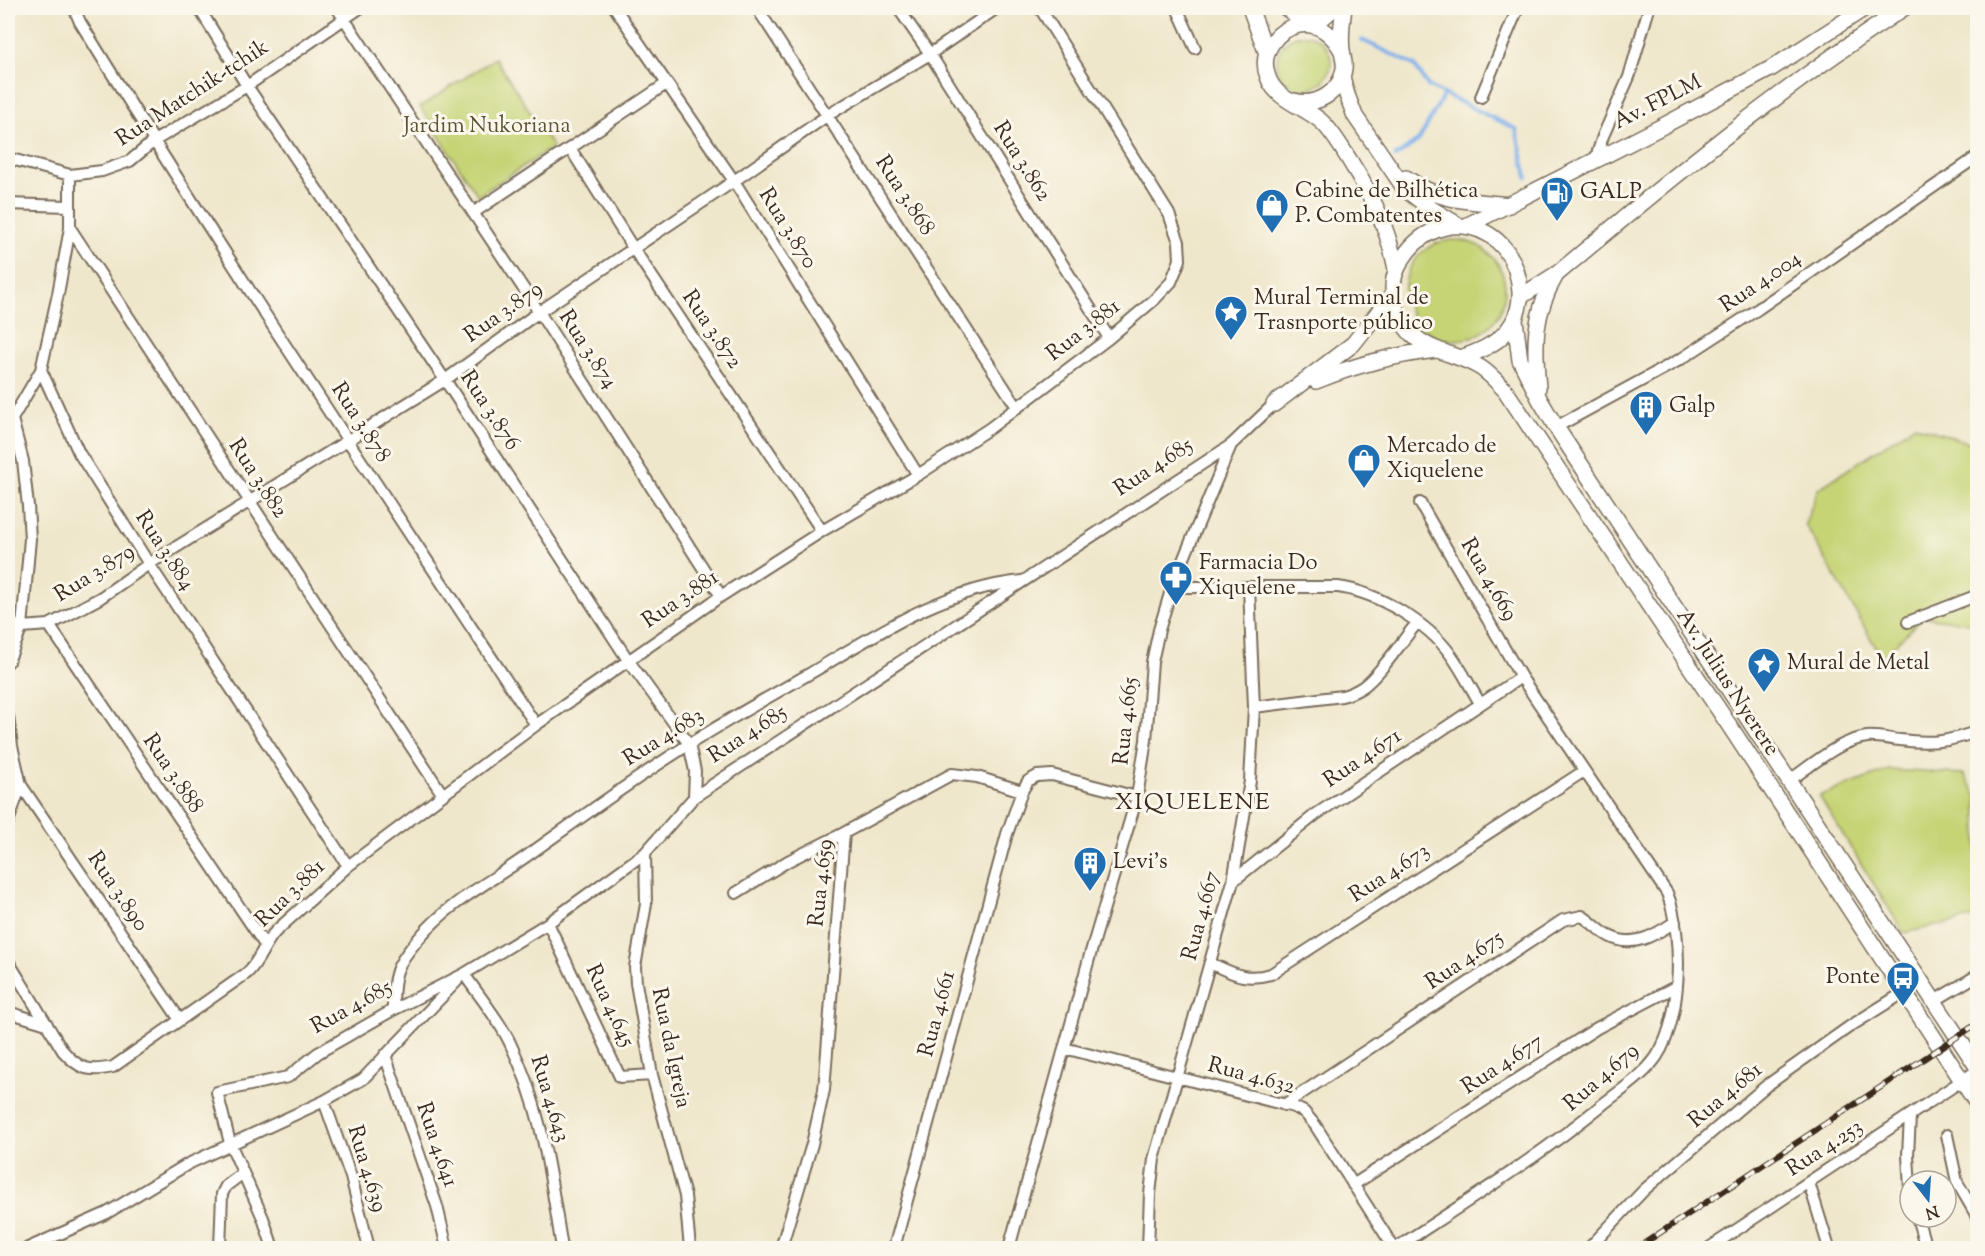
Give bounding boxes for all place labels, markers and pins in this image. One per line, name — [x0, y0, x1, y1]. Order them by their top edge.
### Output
fuel station icon: GALP — [1539, 175, 1575, 222]
place label: Cabine de Bilhética P. Combatentes — [1295, 176, 1478, 233]
place label: GALP — [1580, 177, 1642, 209]
shop icon: Cabine de Bilhética P. Combatentes — [1254, 187, 1290, 234]
place label: Mural Terminal de Trasnporte público — [1254, 283, 1433, 340]
place icon: Mural Terminal de Trasnporte público — [1213, 294, 1249, 341]
building icon: Galp — [1628, 389, 1664, 436]
place label: Galp — [1669, 391, 1715, 423]
place label: Mercado de Xiquelene — [1387, 431, 1497, 488]
shop icon: Mercado de Xiquelene — [1346, 442, 1382, 489]
place label: Farmacia Do Xiquelene — [1199, 548, 1317, 605]
pharmacy icon: Farmacia Do Xiquelene — [1158, 559, 1194, 606]
place icon: Mural de Metal — [1746, 646, 1782, 693]
place label: Mural de Metal — [1787, 648, 1930, 680]
building icon: Levi's — [1072, 845, 1108, 892]
place label: Levi's — [1113, 847, 1168, 879]
bus stop icon: Ponte — [1885, 960, 1921, 1007]
place label: Ponte — [1826, 962, 1880, 994]

